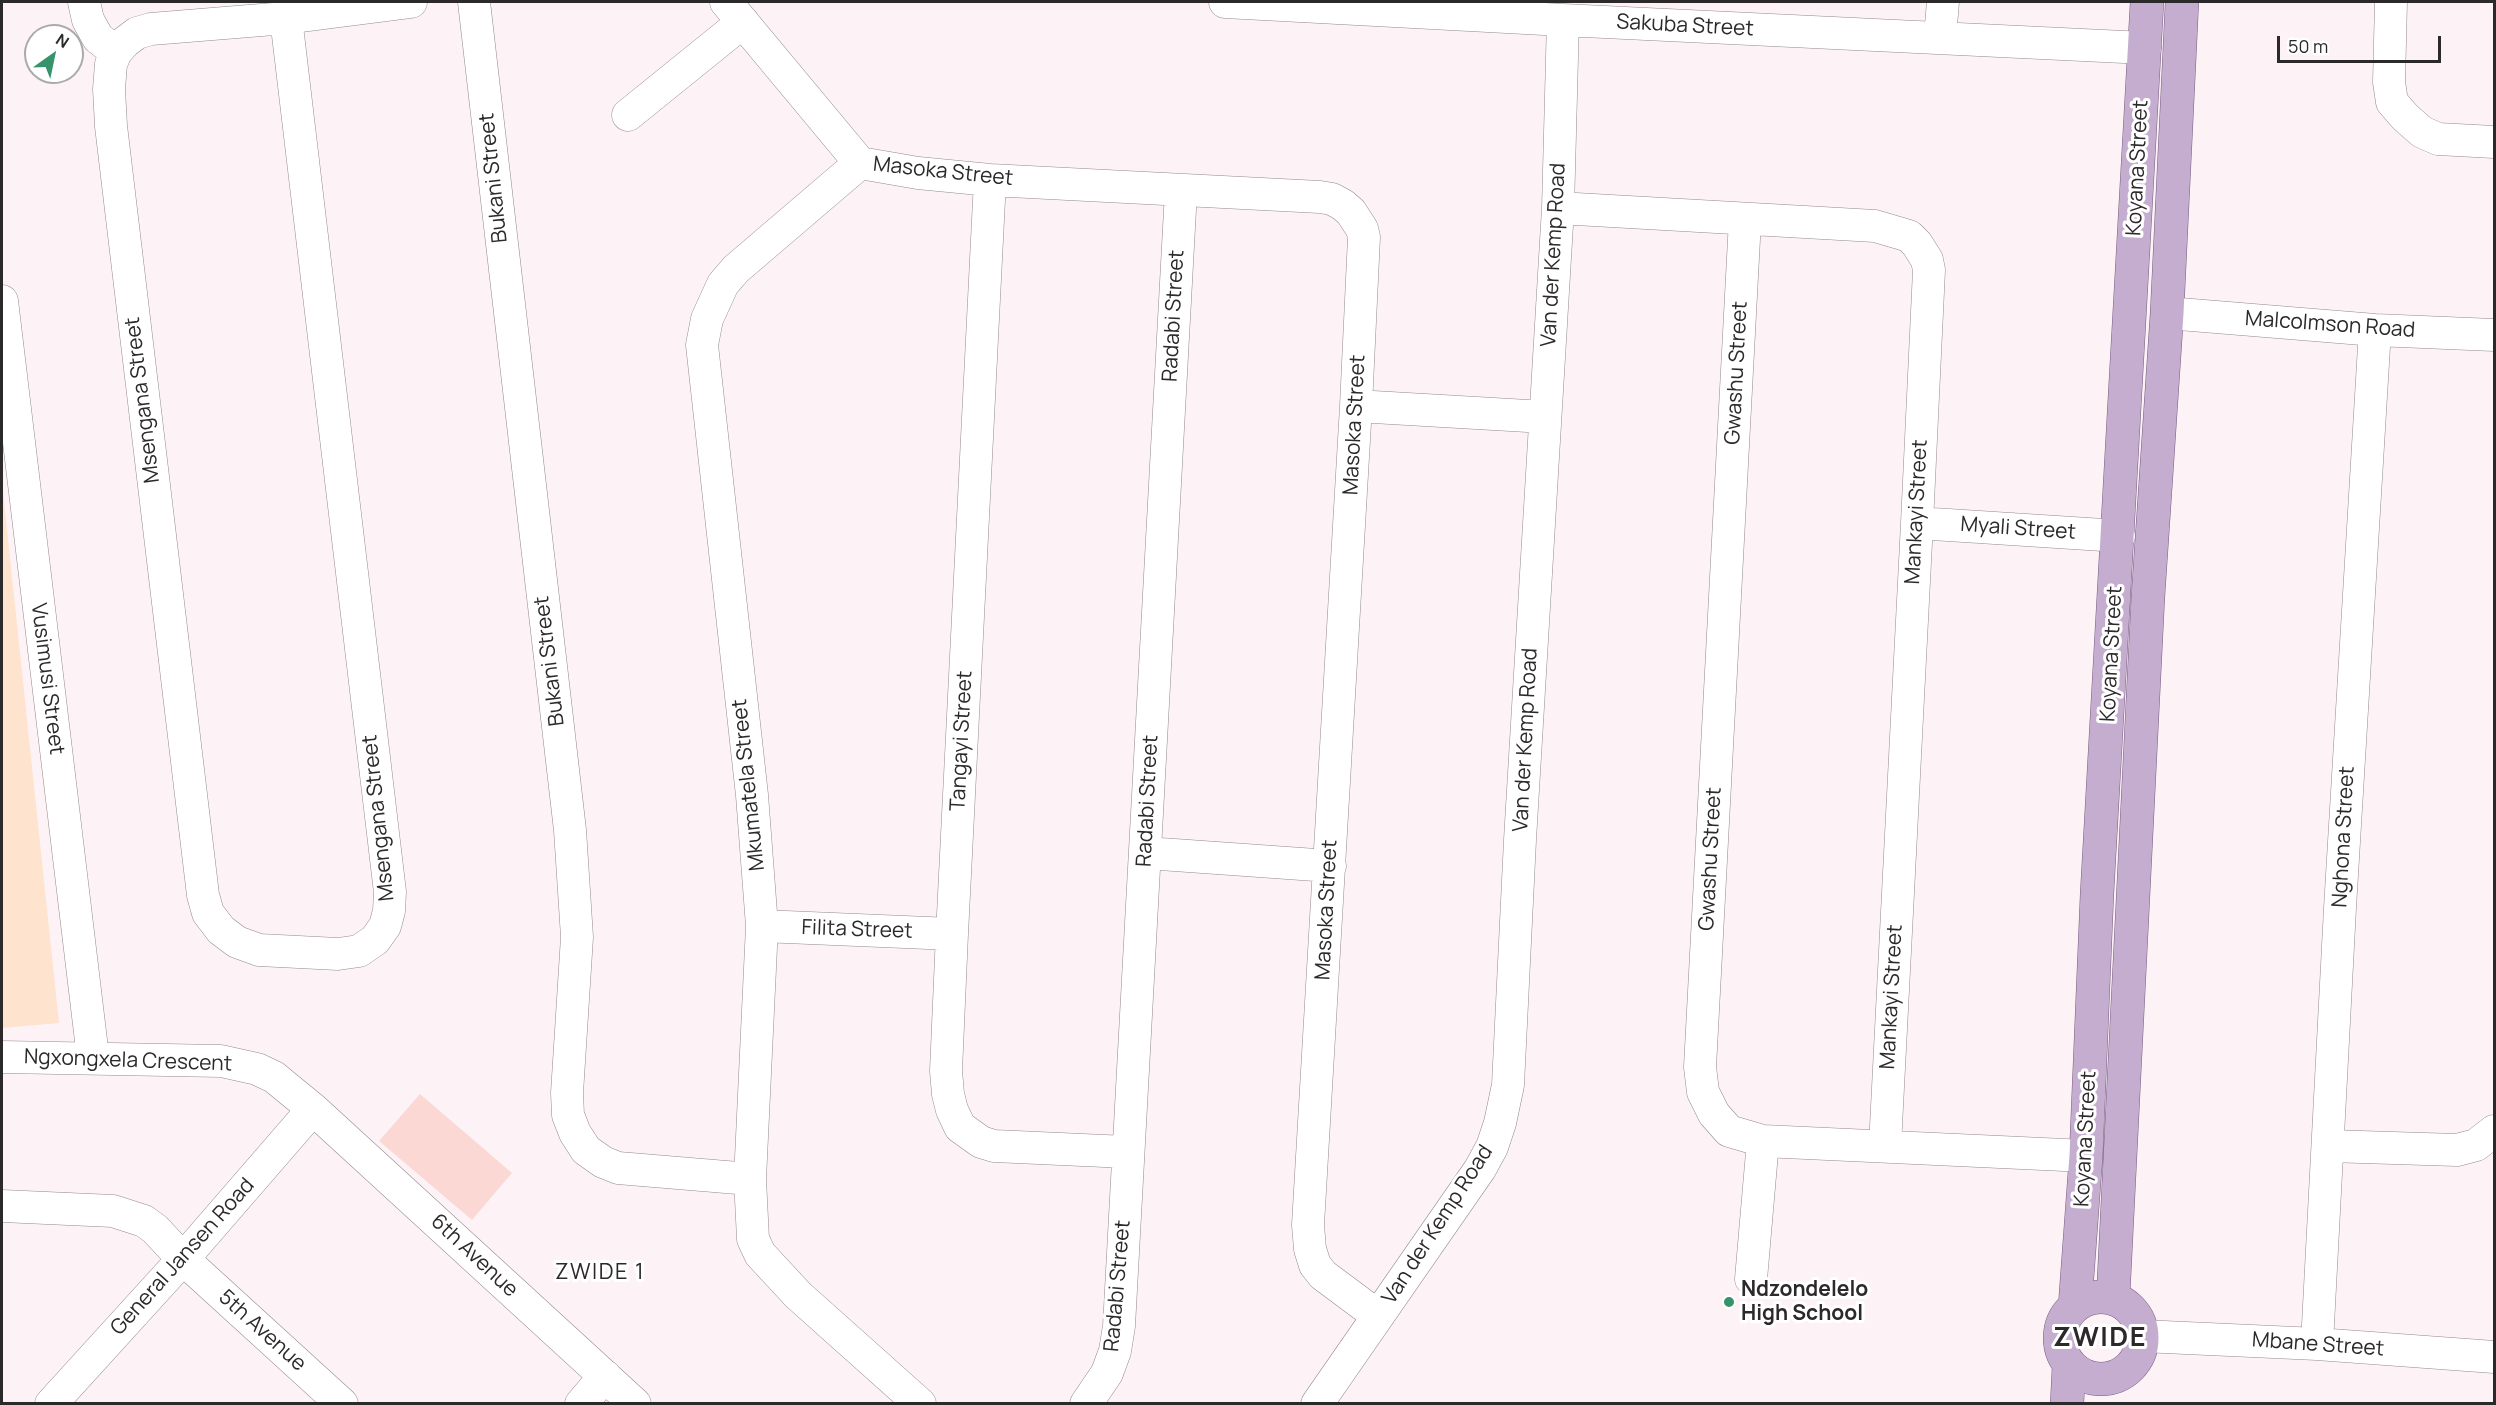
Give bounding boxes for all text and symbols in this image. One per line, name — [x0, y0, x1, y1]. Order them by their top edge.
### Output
street label: Sakuba Street — [1616, 10, 1754, 42]
north arrow — [24, 24, 84, 84]
scale bar — [2280, 24, 2444, 62]
text: N — [52, 28, 74, 53]
text: 50 m — [2288, 34, 2328, 58]
street label: Koyana Street — [2122, 99, 2154, 237]
street label: Bukani Street — [475, 112, 513, 244]
street label: Masoka Street — [872, 152, 1014, 192]
street label: Van der Kemp Road — [1537, 162, 1571, 348]
street label: Radabi Street — [1158, 249, 1190, 383]
street label: Gwashu Street — [1721, 301, 1753, 445]
street label: Malcolmson Road — [2244, 306, 2416, 344]
street label: Msengana Street — [120, 315, 166, 485]
street label: Masoka Street — [1339, 354, 1371, 496]
street label: Mankayi Street — [1901, 439, 1933, 585]
street label: Myali Street — [1959, 512, 2077, 546]
street label: Koyana Street — [2096, 585, 2128, 723]
street label: Bukani Street — [530, 595, 570, 727]
street label: Vusimusi Street — [25, 602, 69, 756]
street label: Van der Kemp Road — [1509, 647, 1543, 833]
street label: Tangayi Street — [946, 670, 978, 812]
street label: Mkumatela Street — [727, 698, 771, 872]
street label: Msengana Street — [358, 734, 400, 902]
street label: Radabi Street — [1132, 734, 1164, 868]
street label: Nghona Street — [2328, 766, 2360, 908]
street label: Gwashu Street — [1695, 787, 1727, 931]
street label: Masoka Street — [1311, 839, 1343, 981]
street label: Filita Street — [801, 915, 913, 945]
street label: Mankayi Street — [1876, 924, 1908, 1070]
street label: Ngxongxela Crescent — [23, 1045, 233, 1077]
street label: Koyana Street — [2070, 1070, 2102, 1208]
street label: Van der Kemp Road — [1377, 1141, 1499, 1309]
street label: General Jansen Road — [106, 1173, 260, 1341]
street label: 6th Avenue — [425, 1209, 523, 1303]
street label: Radabi Street — [1100, 1219, 1136, 1353]
district label: ZWIDE 1 — [555, 1260, 645, 1286]
place label: Ndzondelelo High School — [1741, 1277, 1868, 1327]
street label: 5th Avenue — [213, 1285, 311, 1377]
marker: Ndzondelelo High School — [1722, 1295, 1736, 1309]
district label: ZWIDE — [2053, 1322, 2147, 1354]
street label: Mbane Street — [2251, 1328, 2385, 1362]

